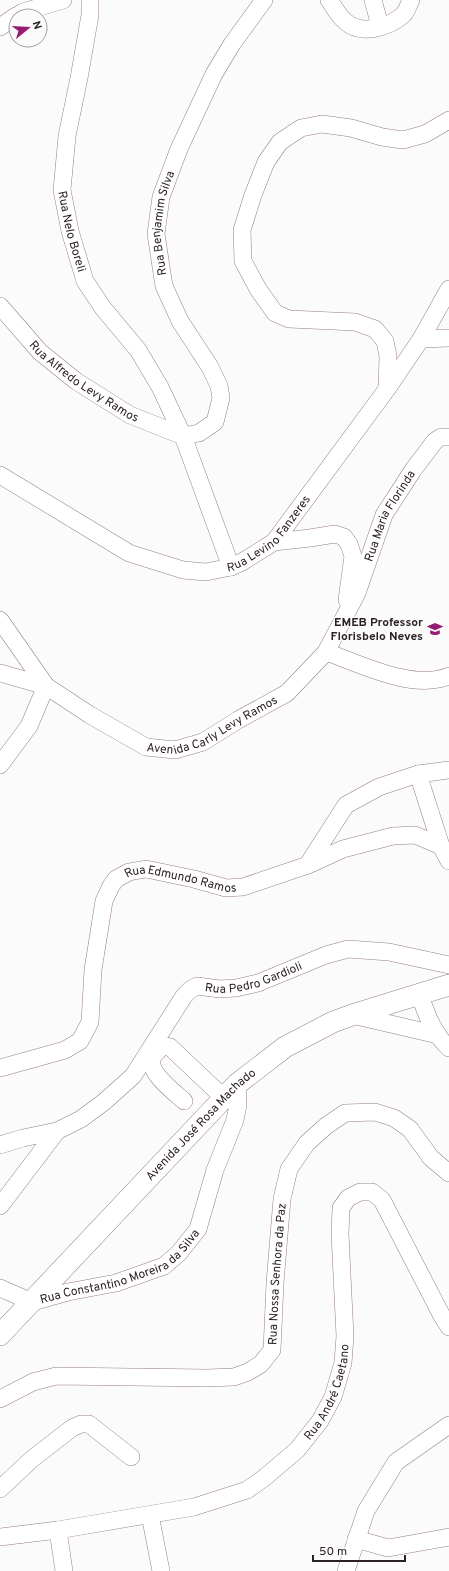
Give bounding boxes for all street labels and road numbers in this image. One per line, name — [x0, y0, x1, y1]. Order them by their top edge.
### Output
street label: Rua Benjamim Silva — [149, 169, 179, 277]
street label: Rua Nelo Boreli — [53, 190, 89, 274]
street label: Rua Alfredo Levy Ramos — [25, 338, 141, 427]
street label: Rua Maria Florinda — [361, 468, 420, 564]
street label: Rua Levino Fanzeres — [226, 492, 315, 577]
street label: Avenida Carly Levy Ramos — [146, 693, 281, 759]
street label: Rua Edmundo Ramos — [122, 862, 237, 897]
street label: Rua Pedro Gardioli — [204, 959, 305, 998]
street label: Avenida José Rosa Machado — [143, 1065, 260, 1185]
street label: Rua Nossa Senhora da Paz — [265, 1202, 291, 1345]
street label: Rua Constantino Moreira da Silva — [38, 1226, 204, 1308]
street label: Rua André Caetano — [301, 1343, 353, 1444]

